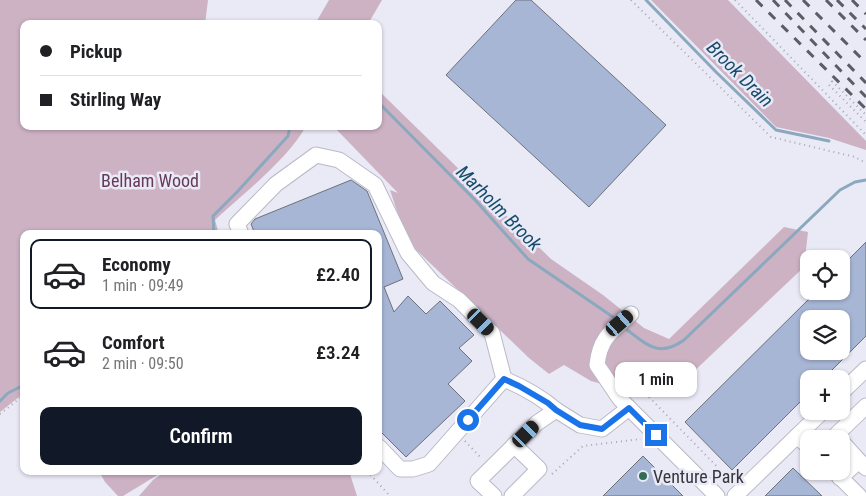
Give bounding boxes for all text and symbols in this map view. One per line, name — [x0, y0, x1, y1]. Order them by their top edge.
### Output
water label: Brook Drain — [702, 36, 778, 112]
text: Pickup — [70, 40, 122, 63]
text: Stirling Way — [70, 88, 161, 111]
water label: Marholm Brook — [452, 161, 547, 256]
park label: Belham Wood — [101, 170, 199, 191]
map controls — [800, 250, 850, 480]
button: locate — [800, 250, 850, 300]
icon: car — [42, 252, 87, 297]
text: Economy — [102, 253, 171, 276]
text: £2.40 — [316, 263, 360, 286]
text: 1 min · 09:49 — [102, 276, 184, 295]
car — [465, 306, 496, 338]
car — [603, 307, 636, 339]
button: layers — [800, 310, 850, 360]
icon: car — [42, 330, 87, 375]
text: Comfort — [102, 331, 165, 354]
text: £3.24 — [316, 341, 360, 364]
text: 2 min · 09:50 — [102, 354, 184, 373]
callout: 1 min — [615, 362, 697, 398]
text: 1 min — [638, 370, 674, 389]
button: + — [800, 370, 850, 420]
button: Confirm — [40, 407, 362, 465]
route start — [457, 409, 479, 431]
car — [510, 418, 541, 450]
route end — [645, 424, 667, 446]
button: − — [800, 430, 850, 480]
place label: Venture Park — [653, 466, 744, 487]
marker: Venture Park — [637, 470, 649, 482]

